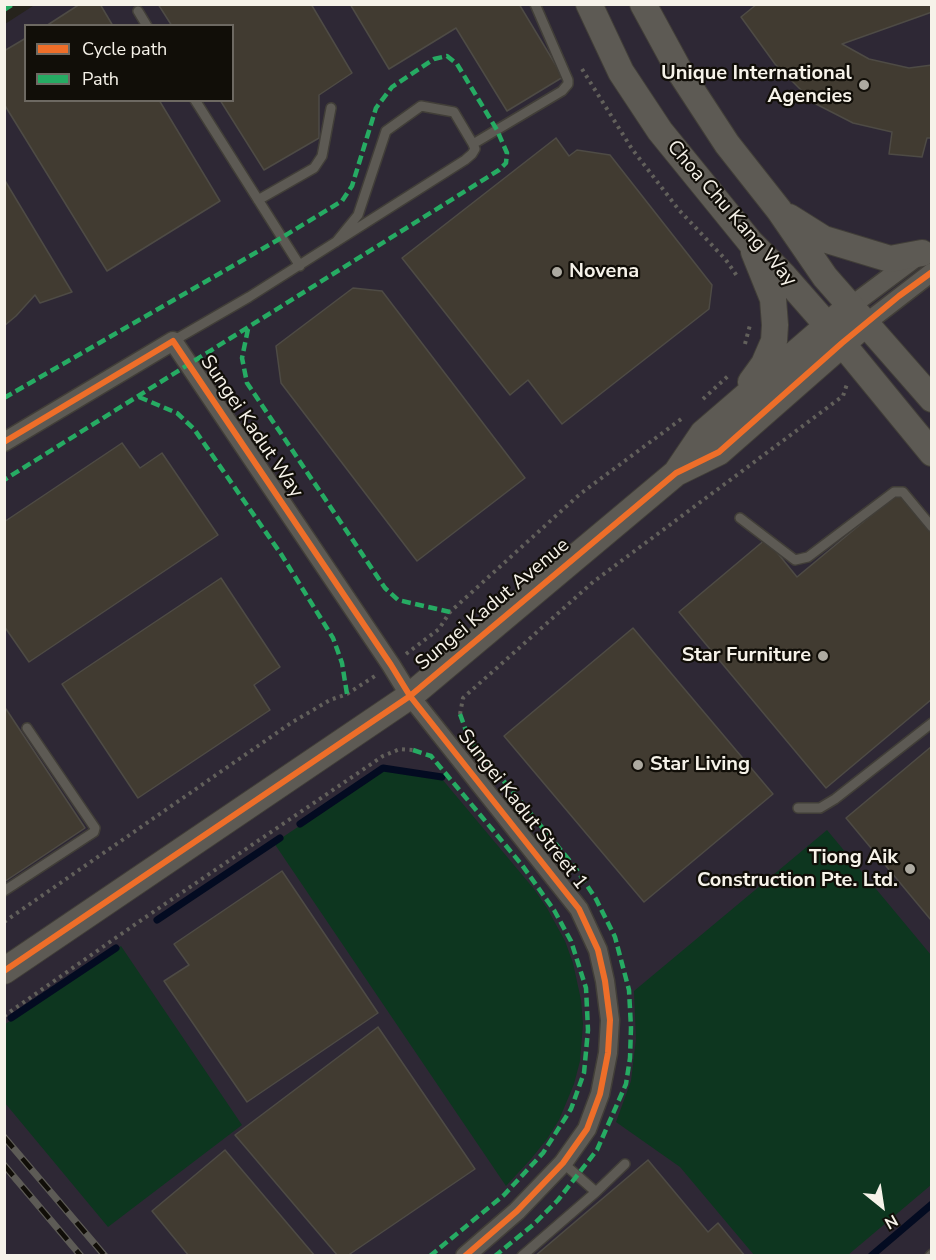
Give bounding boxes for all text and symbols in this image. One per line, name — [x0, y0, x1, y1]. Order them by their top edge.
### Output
legend — [24, 24, 234, 102]
text: Cycle path — [82, 37, 167, 61]
place label: Unique International Agencies — [661, 62, 852, 109]
text: Path — [82, 67, 119, 91]
marker: Unique International Agencies — [857, 78, 871, 92]
street label: Choa Chu Kang Way — [661, 136, 801, 292]
place label: Novena — [569, 260, 639, 284]
marker: Novena — [550, 265, 564, 279]
street label: Sungei Kadut Way — [194, 351, 308, 503]
street label: Sungei Kadut Avenue — [411, 534, 575, 676]
place label: Star Furniture — [682, 644, 811, 668]
marker: Star Furniture — [816, 649, 830, 663]
street label: Sungei Kadut Street 1 — [452, 725, 592, 895]
place label: Star Living — [650, 753, 750, 777]
marker: Star Living — [631, 758, 645, 772]
place label: Tiong Aik Construction Pte. Ltd. — [697, 846, 898, 893]
marker: Tiong Aik Construction Pte. Ltd. — [903, 862, 917, 876]
north arrow — [852, 1176, 912, 1236]
text: N — [880, 1209, 902, 1234]

